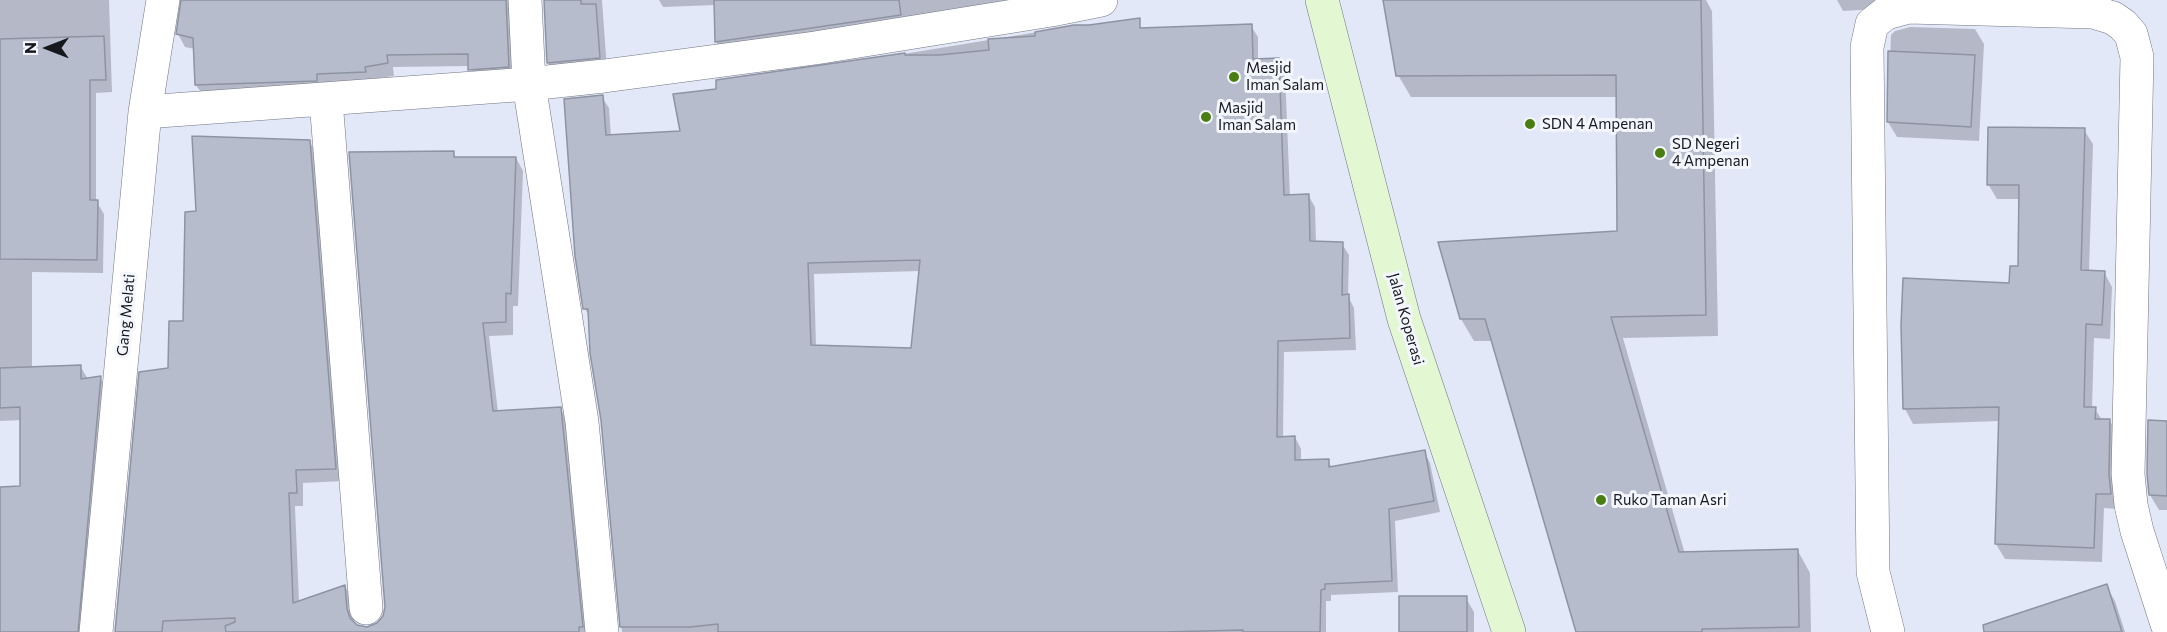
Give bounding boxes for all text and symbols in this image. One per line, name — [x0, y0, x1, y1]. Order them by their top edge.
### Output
north arrow — [18, 18, 78, 78]
text: N — [20, 42, 39, 54]
place label: Mesjid Iman Salam — [1246, 59, 1324, 94]
marker: Mesjid Iman Salam — [1227, 70, 1241, 84]
place label: Masjid Iman Salam — [1218, 99, 1296, 134]
marker: Masjid Iman Salam — [1199, 110, 1213, 124]
place label: SDN 4 Ampenan — [1542, 115, 1653, 133]
marker: SDN 4 Ampenan — [1523, 117, 1537, 131]
place label: SD Negeri 4 Ampenan — [1672, 135, 1749, 170]
marker: SD Negeri 4 Ampenan — [1653, 146, 1667, 160]
street label: Jalan Koperasi — [1384, 271, 1428, 367]
street label: Gang Melati — [113, 273, 139, 357]
place label: Ruko Taman Asri — [1613, 491, 1727, 509]
marker: Ruko Taman Asri — [1594, 493, 1608, 507]

